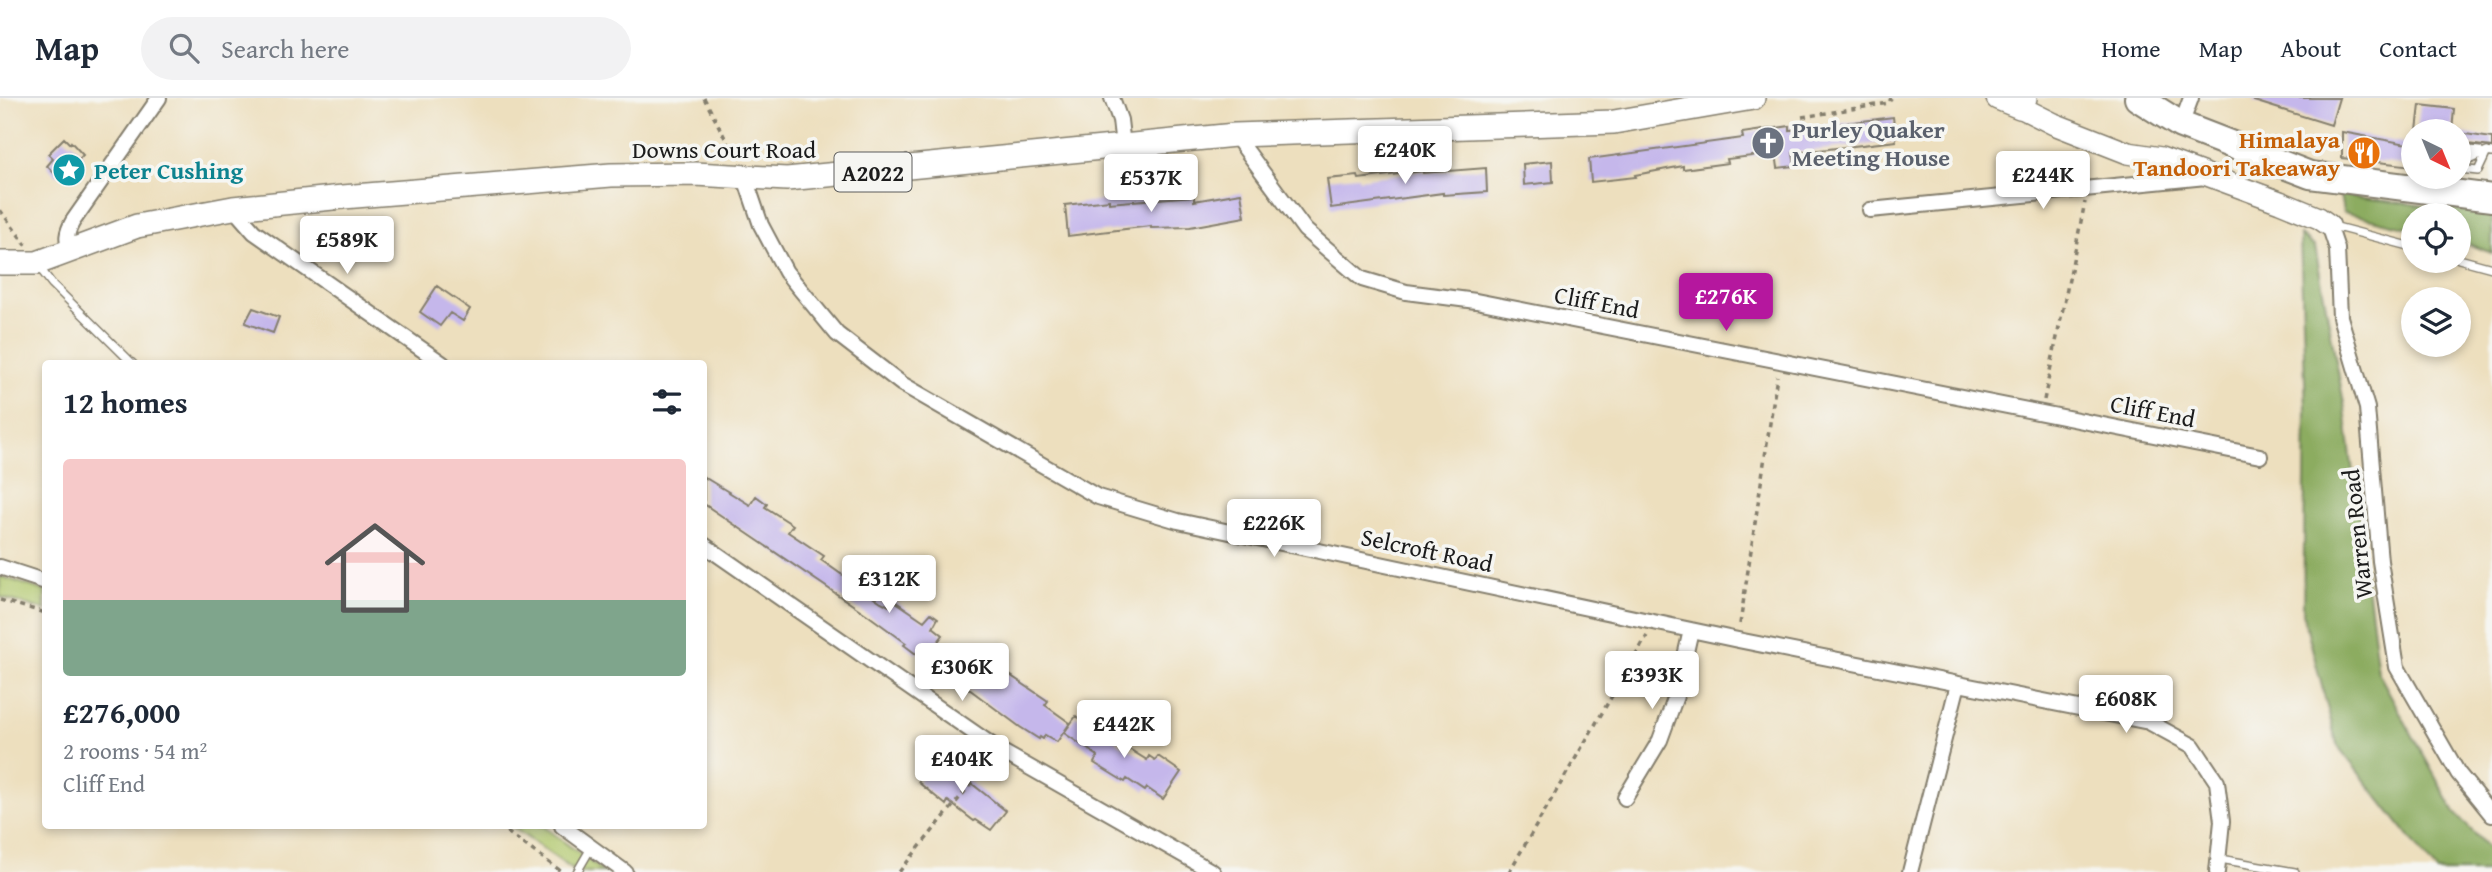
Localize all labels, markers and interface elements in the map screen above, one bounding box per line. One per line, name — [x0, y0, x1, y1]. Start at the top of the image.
search box — [141, 17, 631, 80]
text: Map — [35, 24, 99, 72]
icon: search — [165, 29, 203, 67]
text: Search here — [221, 29, 349, 68]
text: Home — [2102, 31, 2161, 66]
text: Map — [2199, 31, 2243, 66]
text: About — [2281, 31, 2341, 66]
text: Contact — [2379, 31, 2457, 66]
place label: Purley Quaker Meeting House — [1792, 112, 1950, 175]
north arrow — [2401, 119, 2471, 189]
map controls — [2401, 119, 2471, 357]
place label: Himalaya Tandoori Takeaway — [2133, 122, 2341, 185]
church icon: Purley Quaker Meeting House — [1749, 124, 1787, 162]
pin: £240K — [1356, 126, 1454, 186]
street label: Downs Court Road — [632, 132, 816, 167]
text: £240K — [1374, 132, 1436, 165]
restaurant icon: Himalaya Tandoori Takeaway — [2345, 134, 2383, 172]
place icon: Peter Cushing — [50, 151, 88, 189]
road number: A2022 — [834, 152, 912, 192]
pin: £244K — [1994, 152, 2092, 211]
place label: Peter Cushing — [94, 153, 243, 188]
pin: £537K — [1102, 155, 1200, 214]
text: £244K — [2012, 157, 2074, 190]
text: £537K — [1120, 160, 1182, 193]
button: locate — [2401, 203, 2471, 273]
pin: £589K — [298, 216, 396, 276]
text: £589K — [316, 222, 378, 255]
pin: £276K — [1677, 274, 1775, 333]
street label: Cliff End — [1552, 277, 1643, 327]
text: £276K — [1695, 279, 1757, 312]
button: layers — [2401, 287, 2471, 357]
text: 12 homes — [63, 380, 188, 424]
icon: filters — [648, 383, 686, 421]
street label: Cliff End — [2108, 386, 2199, 436]
street label: Warren Road — [2333, 467, 2381, 601]
pin: £226K — [1225, 500, 1323, 559]
icon: home — [312, 505, 438, 631]
text: £226K — [1243, 505, 1305, 538]
street label: Selcroft Road — [1358, 519, 1496, 581]
pin: £312K — [840, 556, 938, 615]
text: £312K — [858, 561, 920, 594]
pin: £306K — [913, 644, 1011, 703]
text: £306K — [931, 649, 993, 682]
pin: £393K — [1603, 652, 1701, 711]
text: £393K — [1621, 657, 1683, 690]
pin: £608K — [2077, 676, 2175, 735]
text: £608K — [2095, 681, 2157, 714]
text: £276,000 — [63, 690, 180, 734]
pin: £442K — [1075, 700, 1173, 760]
text: £442K — [1093, 706, 1155, 739]
text: 2 rooms · 54 m² — [63, 734, 207, 767]
pin: £404K — [913, 736, 1011, 795]
text: £404K — [931, 741, 993, 774]
text: Cliff End — [63, 767, 145, 800]

